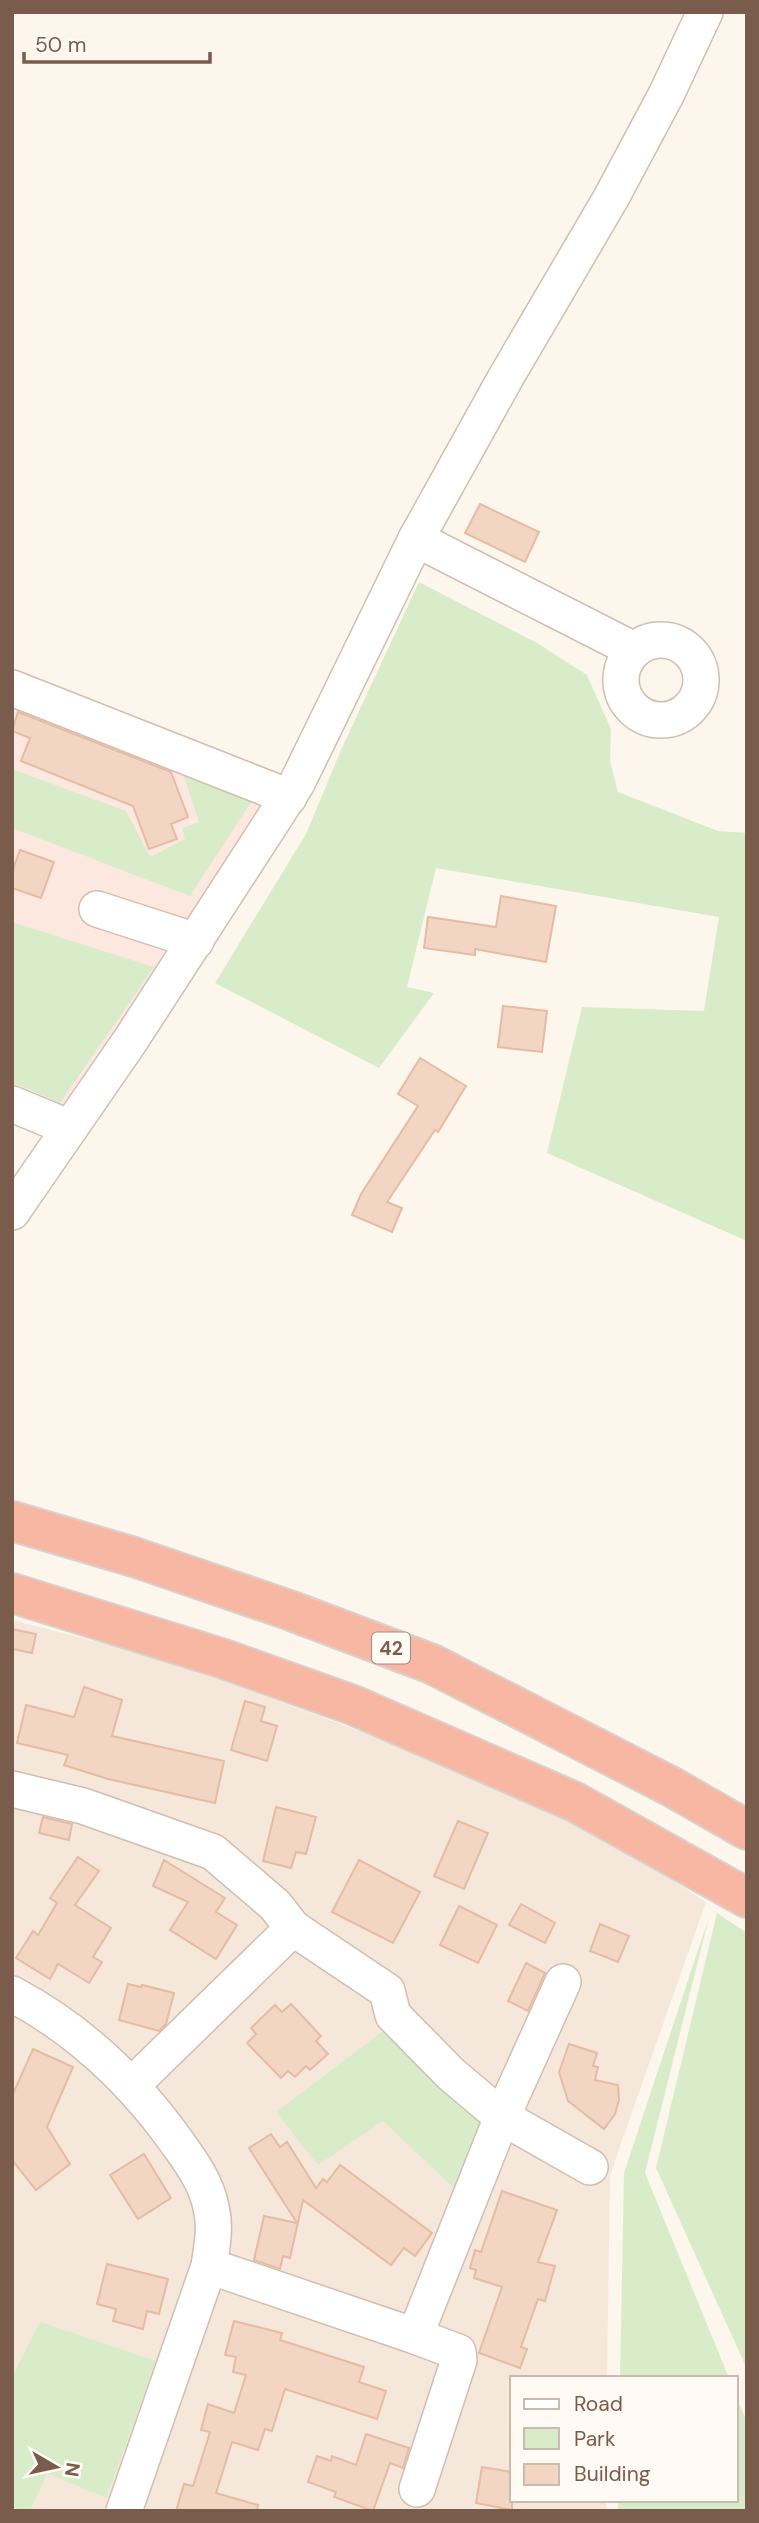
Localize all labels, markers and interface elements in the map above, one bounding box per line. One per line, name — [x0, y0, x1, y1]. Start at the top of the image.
scale bar — [24, 21, 210, 65]
text: 50 m — [35, 31, 86, 59]
road number: 42 — [372, 1632, 410, 1664]
legend — [510, 2376, 738, 2502]
text: Road — [574, 2390, 623, 2418]
text: Park — [574, 2425, 616, 2453]
north arrow — [21, 2432, 91, 2502]
text: Building — [574, 2460, 651, 2488]
text: N — [59, 2461, 86, 2478]

